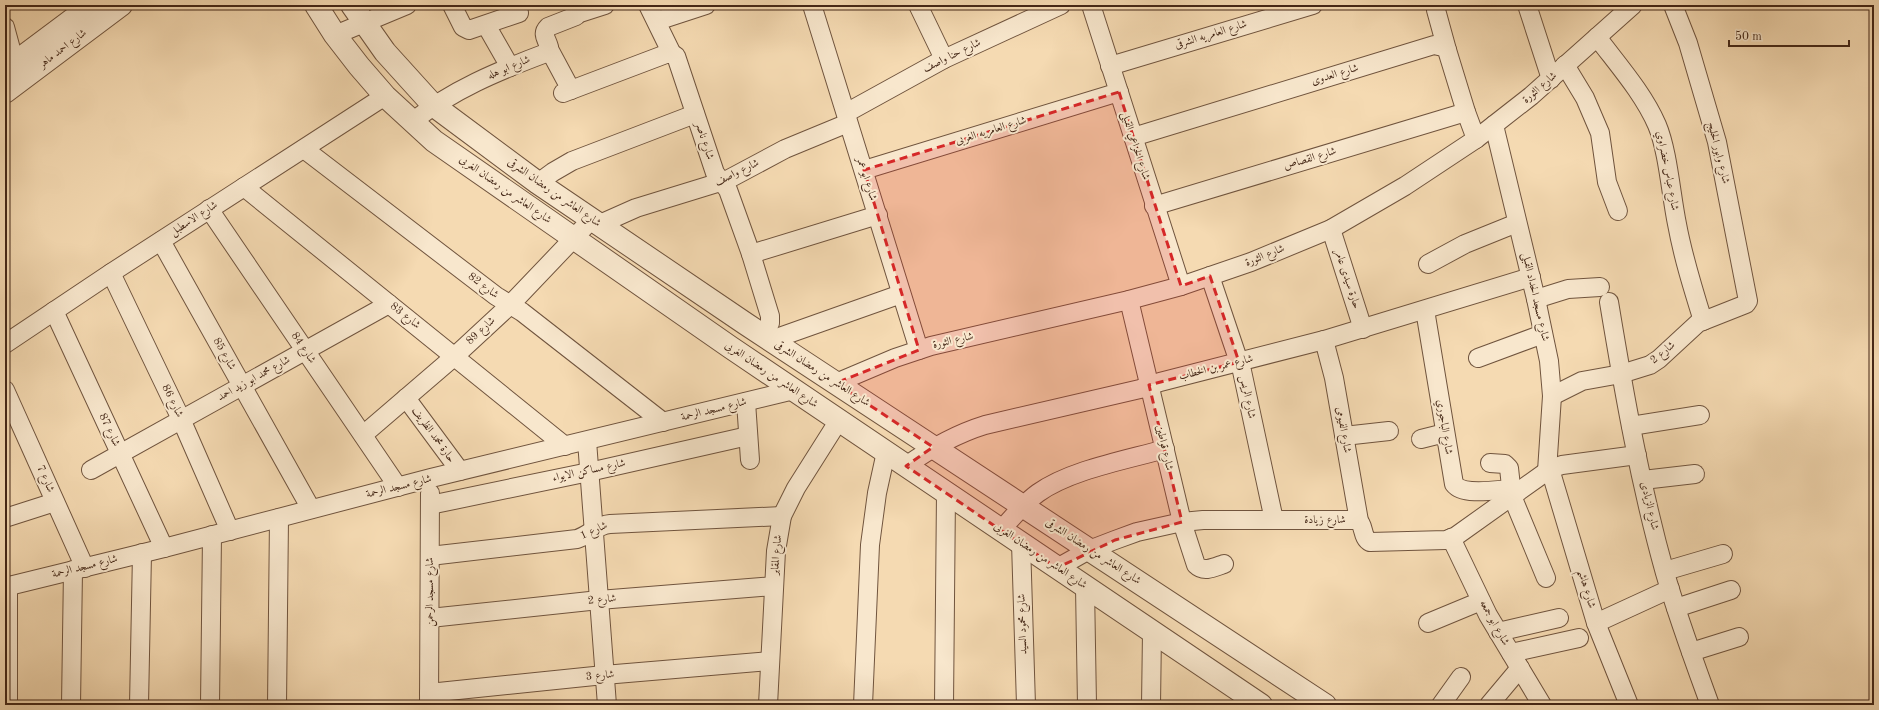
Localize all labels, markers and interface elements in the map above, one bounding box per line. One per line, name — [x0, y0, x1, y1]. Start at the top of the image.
street label: شارع العامريه الشرقى — [1173, 18, 1249, 54]
scale bar — [1729, 22, 1849, 48]
street label: شارع احمد ماهر — [36, 28, 91, 73]
text: 50 m — [1735, 30, 1762, 43]
street label: شارع حنا واصف — [921, 37, 984, 77]
street label: شارع ابو هله — [486, 54, 533, 85]
street label: شارع العدوى — [1310, 63, 1361, 90]
street label: شارع الثورة — [1521, 70, 1561, 108]
street label: شارع الخزاعي القبلى — [1116, 111, 1151, 182]
street label: شارع العامريه الغربى — [954, 115, 1029, 150]
street label: شارع ناصر — [690, 120, 715, 162]
street label: شارع وابور الحليج — [1701, 121, 1731, 186]
street label: شارع عباس خضراوي — [1651, 130, 1680, 212]
street label: شارع القصاص — [1282, 146, 1339, 175]
street label: شارع العاشر من رمضان الغربى — [455, 154, 553, 228]
street label: شارع ابو عمر — [851, 155, 878, 203]
street label: شارع العاشر من رمضان الشرقى — [504, 156, 603, 232]
street label: شارع واصف — [713, 158, 762, 191]
street label: شارع الاسطبل — [168, 200, 221, 241]
street label: شارع الثورة — [1244, 243, 1287, 272]
street label: حارة سيدى عامر — [1331, 248, 1362, 311]
street label: شارع مسجد الحداد القبلى — [1517, 252, 1551, 343]
street label: شارع 82 — [464, 271, 500, 303]
street label: شارع 83 — [386, 301, 422, 334]
street label: شارع 89 — [464, 315, 500, 349]
street label: شارع 84 — [286, 330, 317, 367]
street label: شارع الثورة — [932, 331, 975, 354]
street label: شارع 85 — [208, 336, 237, 373]
street label: شارع العاشر من رمضان الشرقى — [771, 338, 872, 411]
street label: شارع العاشر من رمضان الغربى — [721, 340, 820, 413]
street label: شارع 2 — [1648, 340, 1679, 369]
street label: شارع عمر بن الخطاب — [1178, 353, 1255, 385]
street label: شارع محمد ابو زيد احمد — [216, 355, 294, 406]
street label: شارع الريس — [1234, 374, 1258, 420]
street label: شارع 86 — [157, 383, 185, 420]
street label: شارع مسجد الرحمة — [680, 396, 749, 426]
street label: شارع الباجوري — [1431, 399, 1454, 456]
street label: حارة محمد الظريف — [408, 405, 457, 466]
street label: شارع الفيومى — [1331, 406, 1352, 454]
street label: شارع 87 — [94, 412, 121, 449]
street label: شارع قواطين — [1151, 424, 1175, 472]
street label: شارع مساكن الايواء — [551, 457, 627, 487]
street label: شارع 7 — [31, 464, 56, 496]
street label: شارع مسجد الرحمة — [365, 473, 434, 503]
street label: شارع الزيادى — [1635, 480, 1661, 532]
street label: شارع زيادة — [1304, 515, 1346, 529]
street label: شارع العاشر من رمضان الشرقى — [1042, 516, 1143, 589]
street label: شارع 1 — [579, 520, 611, 545]
street label: شارع العاشر من رمضان الغربى — [990, 521, 1089, 594]
street label: شارع المقابر — [770, 534, 787, 577]
street label: شارع مسجد الرحمة — [51, 553, 120, 583]
street label: شارع مسجد الرحمن — [424, 557, 439, 627]
street label: شارع هاشم — [1571, 568, 1597, 611]
street label: شارع 2 — [587, 593, 617, 610]
street label: شارع محمود السيد — [1016, 593, 1033, 654]
street label: شارع ابو جمعه — [1475, 599, 1511, 649]
street label: شارع 3 — [585, 669, 615, 686]

